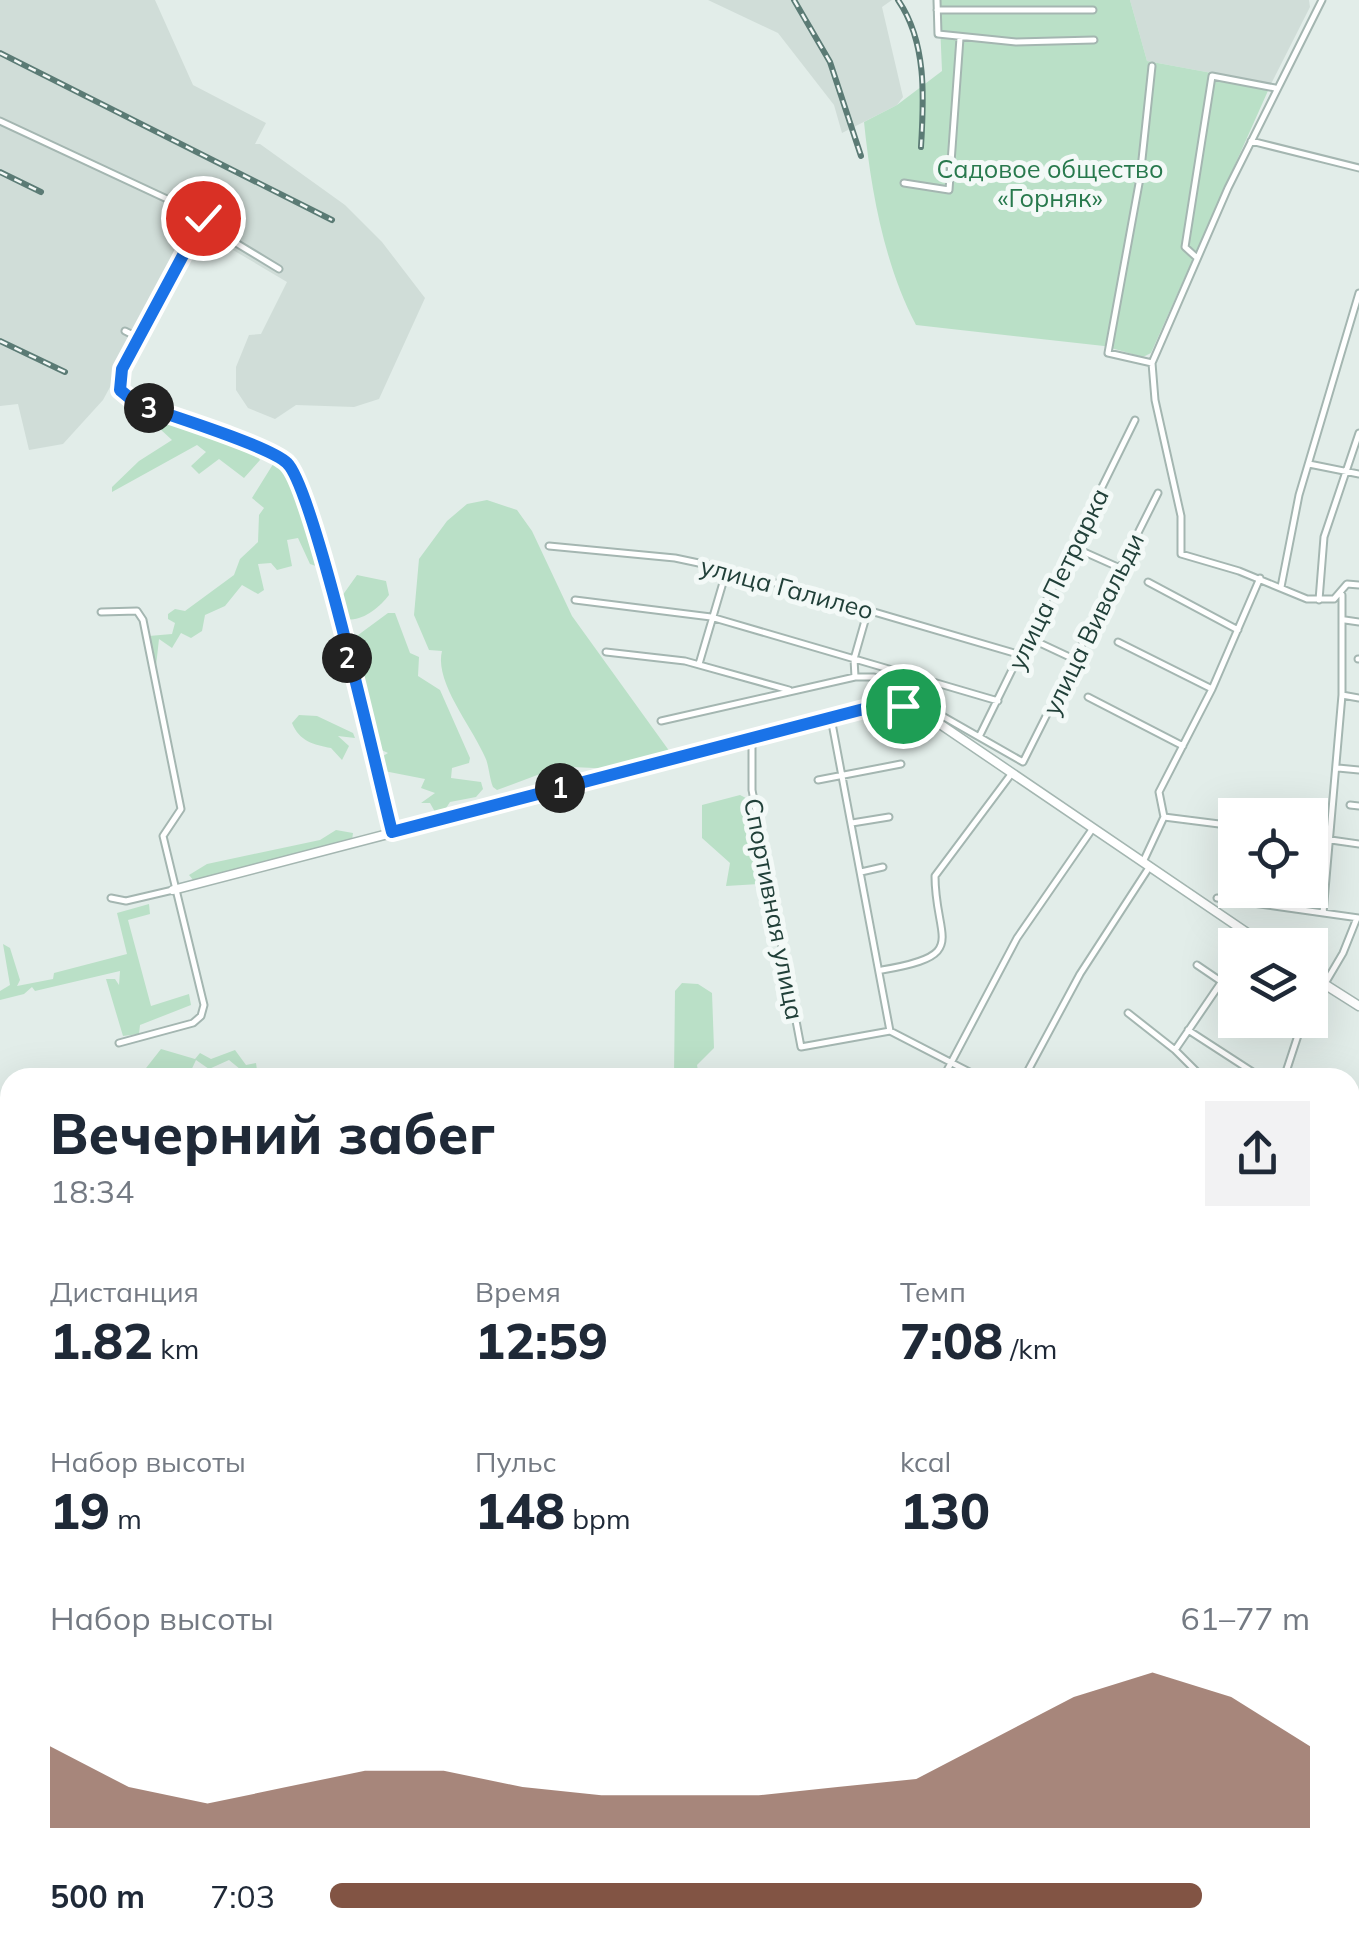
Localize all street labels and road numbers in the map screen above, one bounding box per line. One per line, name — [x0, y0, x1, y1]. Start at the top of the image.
street label: улица Петрарка — [1000, 483, 1115, 675]
street label: улица Вивальди — [1035, 528, 1150, 720]
street label: улица Галилео — [697, 550, 877, 625]
street label: Спортивная улица — [738, 795, 811, 1022]

